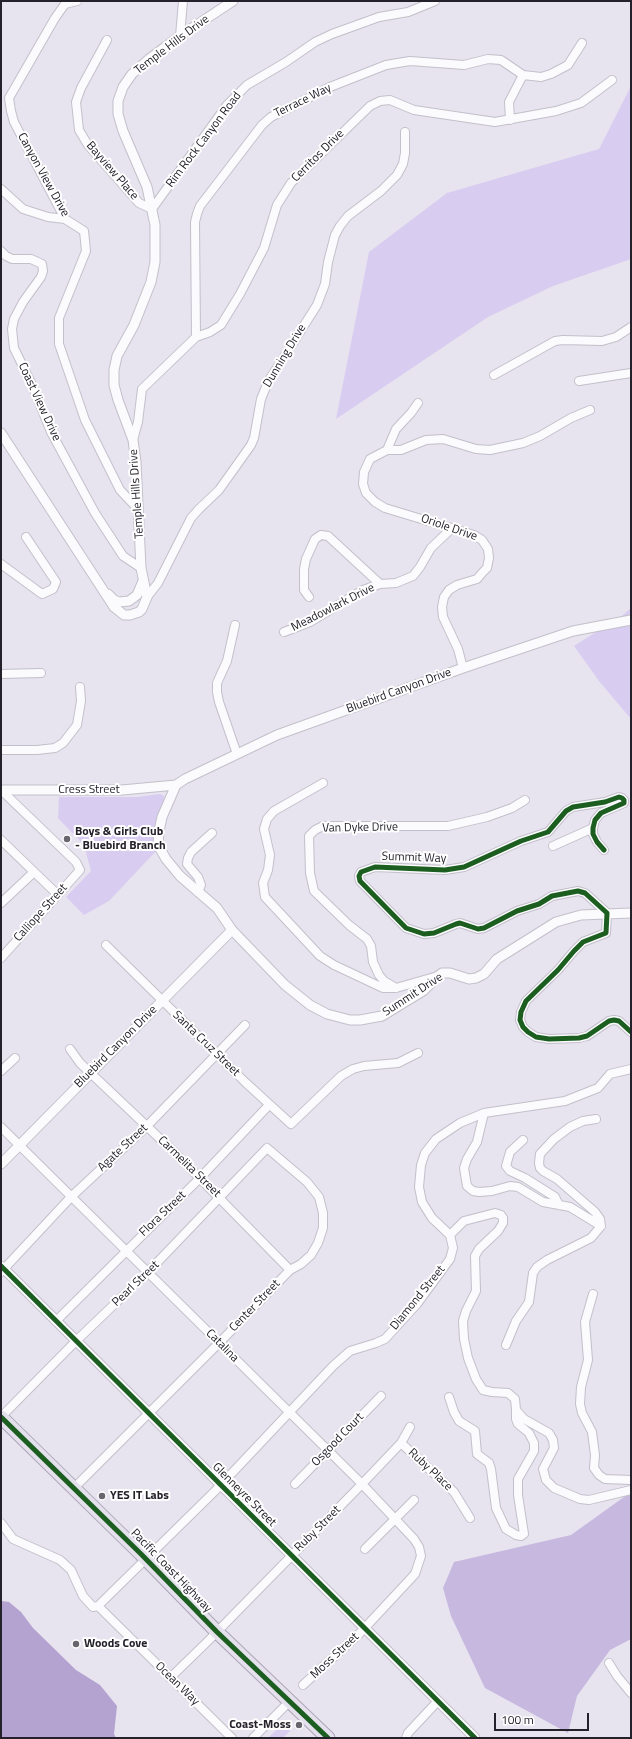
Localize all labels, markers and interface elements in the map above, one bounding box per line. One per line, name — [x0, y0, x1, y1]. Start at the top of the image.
street label: Temple Hills Drive — [132, 12, 212, 78]
street label: Terrace Way — [272, 81, 334, 121]
street label: Rim Rock Canyon Road — [163, 89, 245, 191]
street label: Cerritos Drive — [289, 127, 347, 185]
street label: Canyon View Drive — [14, 131, 72, 219]
street label: Bayview Place — [83, 139, 141, 203]
street label: Dunning Drive — [261, 322, 309, 390]
street label: Coast View Drive — [15, 361, 63, 443]
street label: Temple Hills Drive — [127, 449, 147, 539]
street label: Oriole Drive — [419, 512, 479, 544]
street label: Meadowlark Drive — [289, 581, 377, 635]
street label: Bluebird Canyon Drive — [344, 665, 454, 717]
street label: Cress Street — [58, 783, 120, 797]
street label: Van Dyke Drive — [322, 820, 398, 836]
place label: Boys & Girls Club - Bluebird Branch — [75, 825, 166, 853]
marker: Boys & Girls Club - Bluebird Branch — [62, 834, 72, 844]
street label: Summit Way — [381, 850, 447, 866]
street label: Calliope Street — [11, 881, 71, 945]
street label: Summit Drive — [380, 970, 446, 1020]
street label: Bluebird Canyon Drive — [72, 1003, 160, 1091]
street label: Santa Cruz Street — [169, 1008, 243, 1080]
street label: Agate Street — [95, 1121, 151, 1175]
street label: Carmelita Street — [155, 1133, 223, 1201]
street label: Flora Street — [137, 1188, 189, 1240]
street label: Pearl Street — [110, 1258, 162, 1310]
street label: Diamond Street — [388, 1263, 448, 1333]
street label: Center Street — [227, 1277, 283, 1335]
street label: Catalina — [203, 1327, 241, 1365]
street label: Osgood Court — [309, 1410, 367, 1470]
street label: Ruby Place — [405, 1446, 455, 1494]
street label: Glenneyre Street — [209, 1460, 279, 1530]
place label: YES IT Labs — [110, 1489, 169, 1503]
marker: YES IT Labs — [97, 1491, 107, 1501]
street label: Ruby Street — [292, 1503, 344, 1555]
street label: Pacific Coast Highway — [127, 1526, 215, 1616]
street label: Moss Street — [308, 1630, 362, 1682]
place label: Woods Cove — [84, 1637, 147, 1651]
marker: Woods Cove — [71, 1639, 81, 1649]
street label: Ocean Way — [152, 1659, 202, 1709]
scale bar — [496, 1705, 591, 1731]
text: 100 m — [501, 1710, 534, 1729]
place label: Coast-Moss — [229, 1718, 291, 1732]
marker: Coast-Moss — [294, 1720, 304, 1730]

